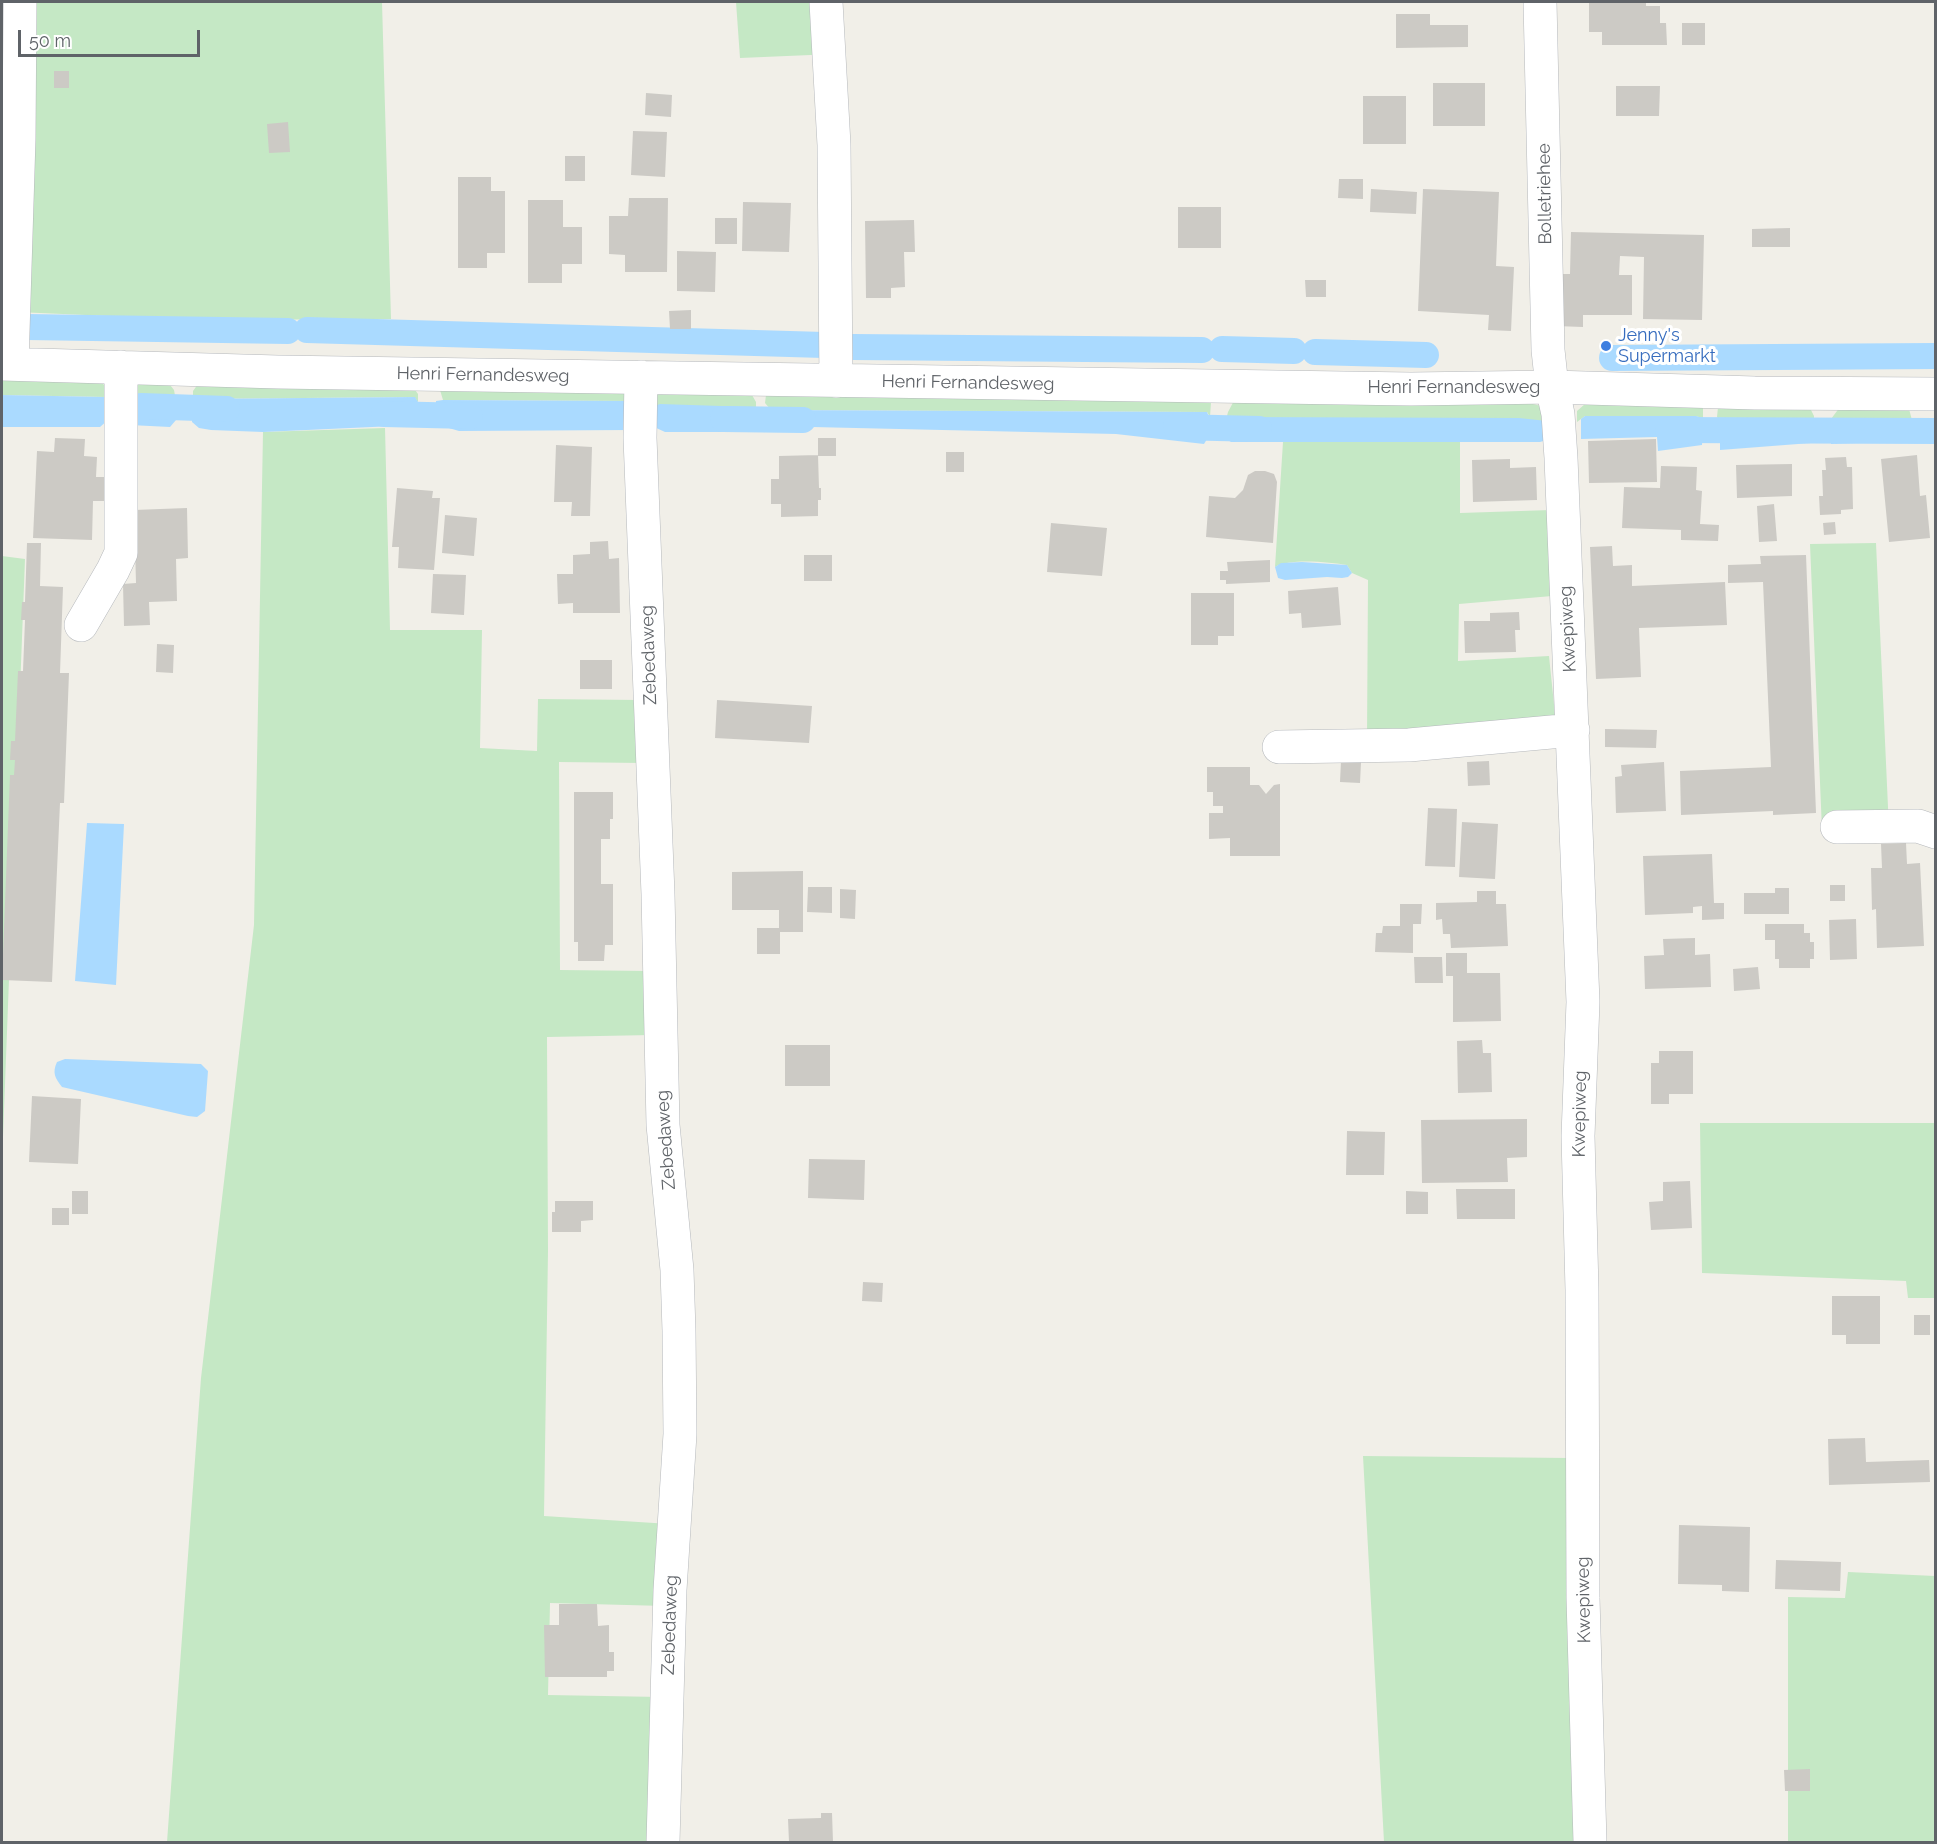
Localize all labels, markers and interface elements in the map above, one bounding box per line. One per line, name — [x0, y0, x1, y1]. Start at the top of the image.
scale bar — [21, 18, 202, 56]
text: 50 m — [29, 30, 71, 51]
street label: Bolletriehee — [1533, 143, 1557, 245]
place label: Jenny's Supermarkt — [1618, 325, 1716, 368]
marker: Jenny's Supermarkt — [1599, 339, 1613, 353]
street label: Henri Fernandesweg — [396, 363, 570, 387]
street label: Henri Fernandesweg — [881, 371, 1055, 395]
street label: Henri Fernandesweg — [1368, 377, 1540, 399]
street label: Kwepiweg — [1555, 585, 1581, 673]
street label: Zebedaweg — [636, 605, 662, 705]
street label: Kwepiweg — [1568, 1070, 1592, 1158]
street label: Zebedaweg — [652, 1089, 680, 1191]
street label: Kwepiweg — [1572, 1556, 1596, 1644]
street label: Zebedaweg — [657, 1575, 683, 1675]

